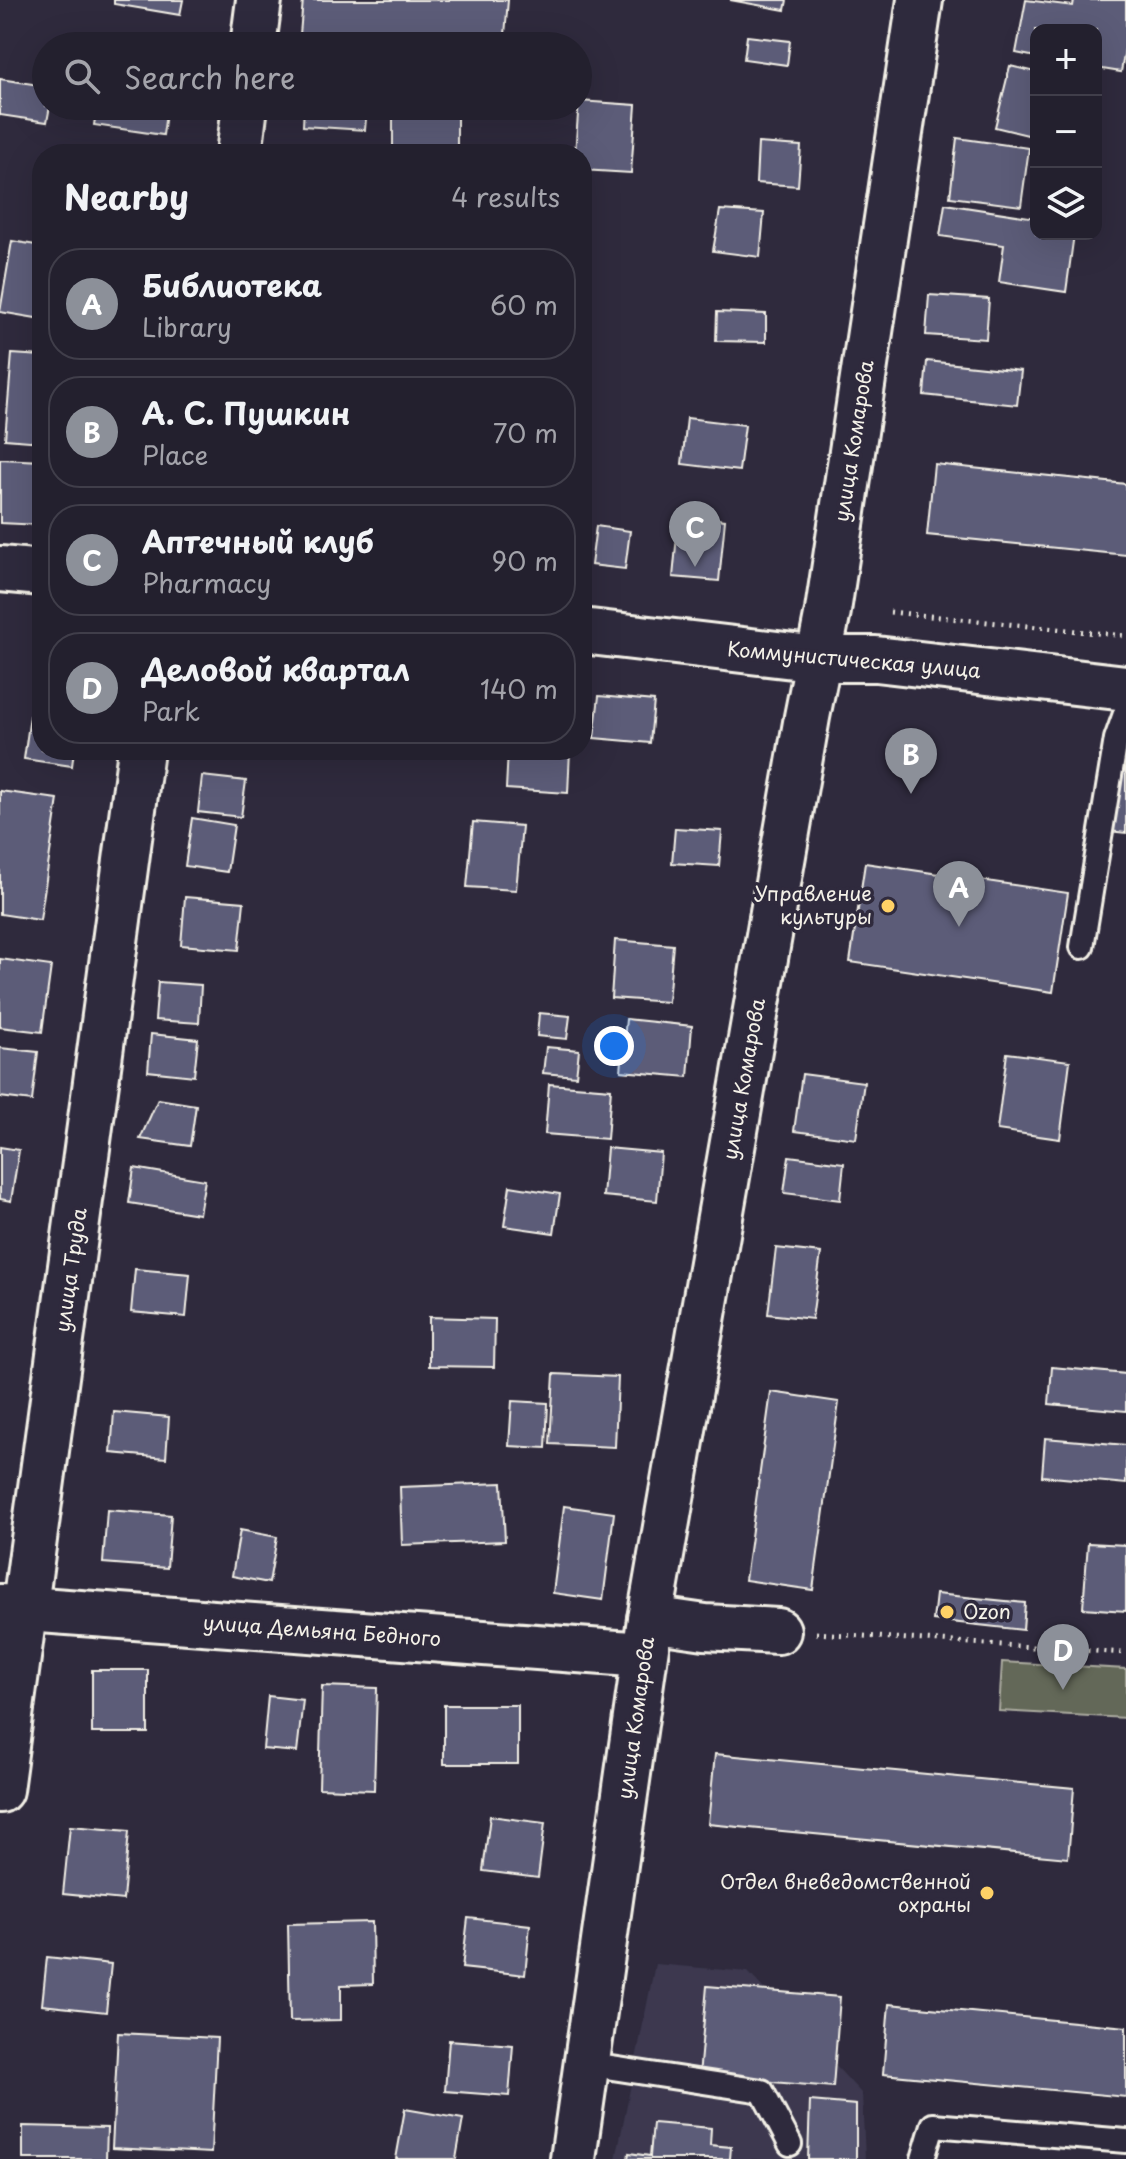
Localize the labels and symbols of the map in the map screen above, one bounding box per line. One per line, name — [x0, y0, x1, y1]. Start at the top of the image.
street label: улица Комарова — [825, 357, 881, 524]
pin: C — [669, 501, 721, 567]
street label: Коммунистическая улица — [726, 633, 983, 685]
pin: B — [885, 728, 937, 794]
pin: A — [933, 861, 985, 927]
place label: Управление культуры — [754, 878, 872, 931]
marker: Управление культуры — [879, 897, 897, 915]
street label: улица Комарова — [714, 995, 772, 1162]
your location — [594, 1026, 634, 1066]
street label: улица Труда — [46, 1205, 94, 1334]
place label: Ozon — [963, 1596, 1011, 1626]
marker: Ozon — [938, 1603, 956, 1621]
street label: улица Демьяна Бедного — [202, 1607, 442, 1653]
pin: D — [1037, 1624, 1089, 1690]
street label: улица Комарова — [609, 1634, 661, 1801]
place label: Отдел вневедомственной охраны — [720, 1866, 971, 1919]
marker: Отдел вневедомственной охраны — [978, 1884, 996, 1902]

